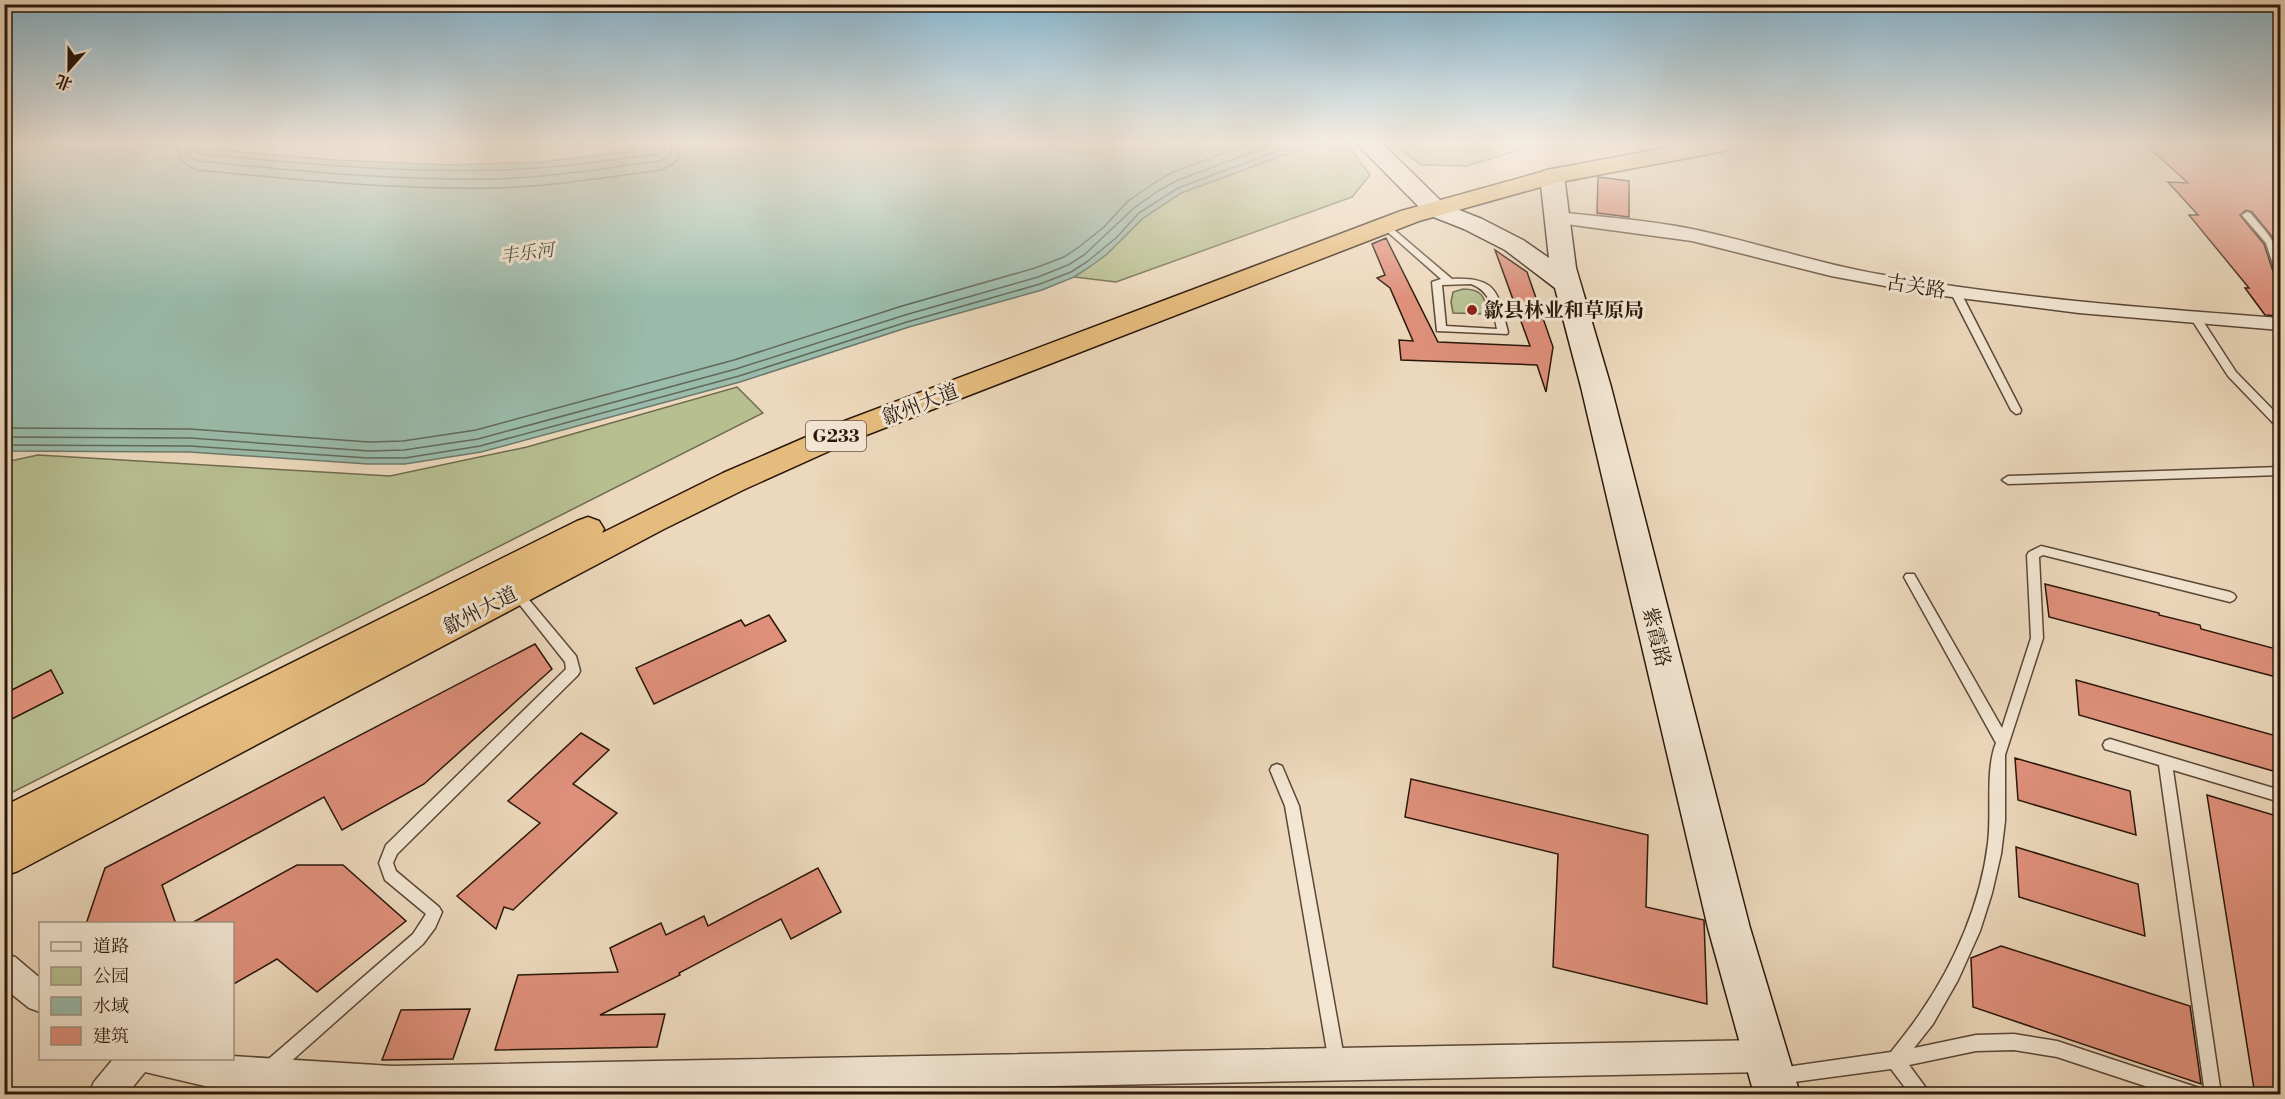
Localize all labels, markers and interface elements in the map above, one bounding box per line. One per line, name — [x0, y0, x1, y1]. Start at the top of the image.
north arrow — [39, 39, 99, 99]
text: 北 — [53, 70, 75, 94]
water label: 丰乐河 — [499, 238, 558, 268]
street label: 古关路 — [1884, 270, 1947, 305]
place label: 歙县林业和草原局 — [1484, 299, 1644, 324]
marker: 歙县林业和草原局 — [1465, 303, 1479, 317]
street label: 歙州大道 — [879, 379, 962, 431]
road number: G233 — [806, 421, 866, 451]
street label: 歙州大道 — [439, 582, 522, 641]
street label: 紫霞路 — [1636, 605, 1675, 669]
legend — [39, 922, 234, 1060]
text: 道路 — [93, 935, 129, 958]
text: 公园 — [93, 965, 129, 988]
text: 水域 — [93, 995, 129, 1018]
text: 建筑 — [93, 1025, 129, 1048]

